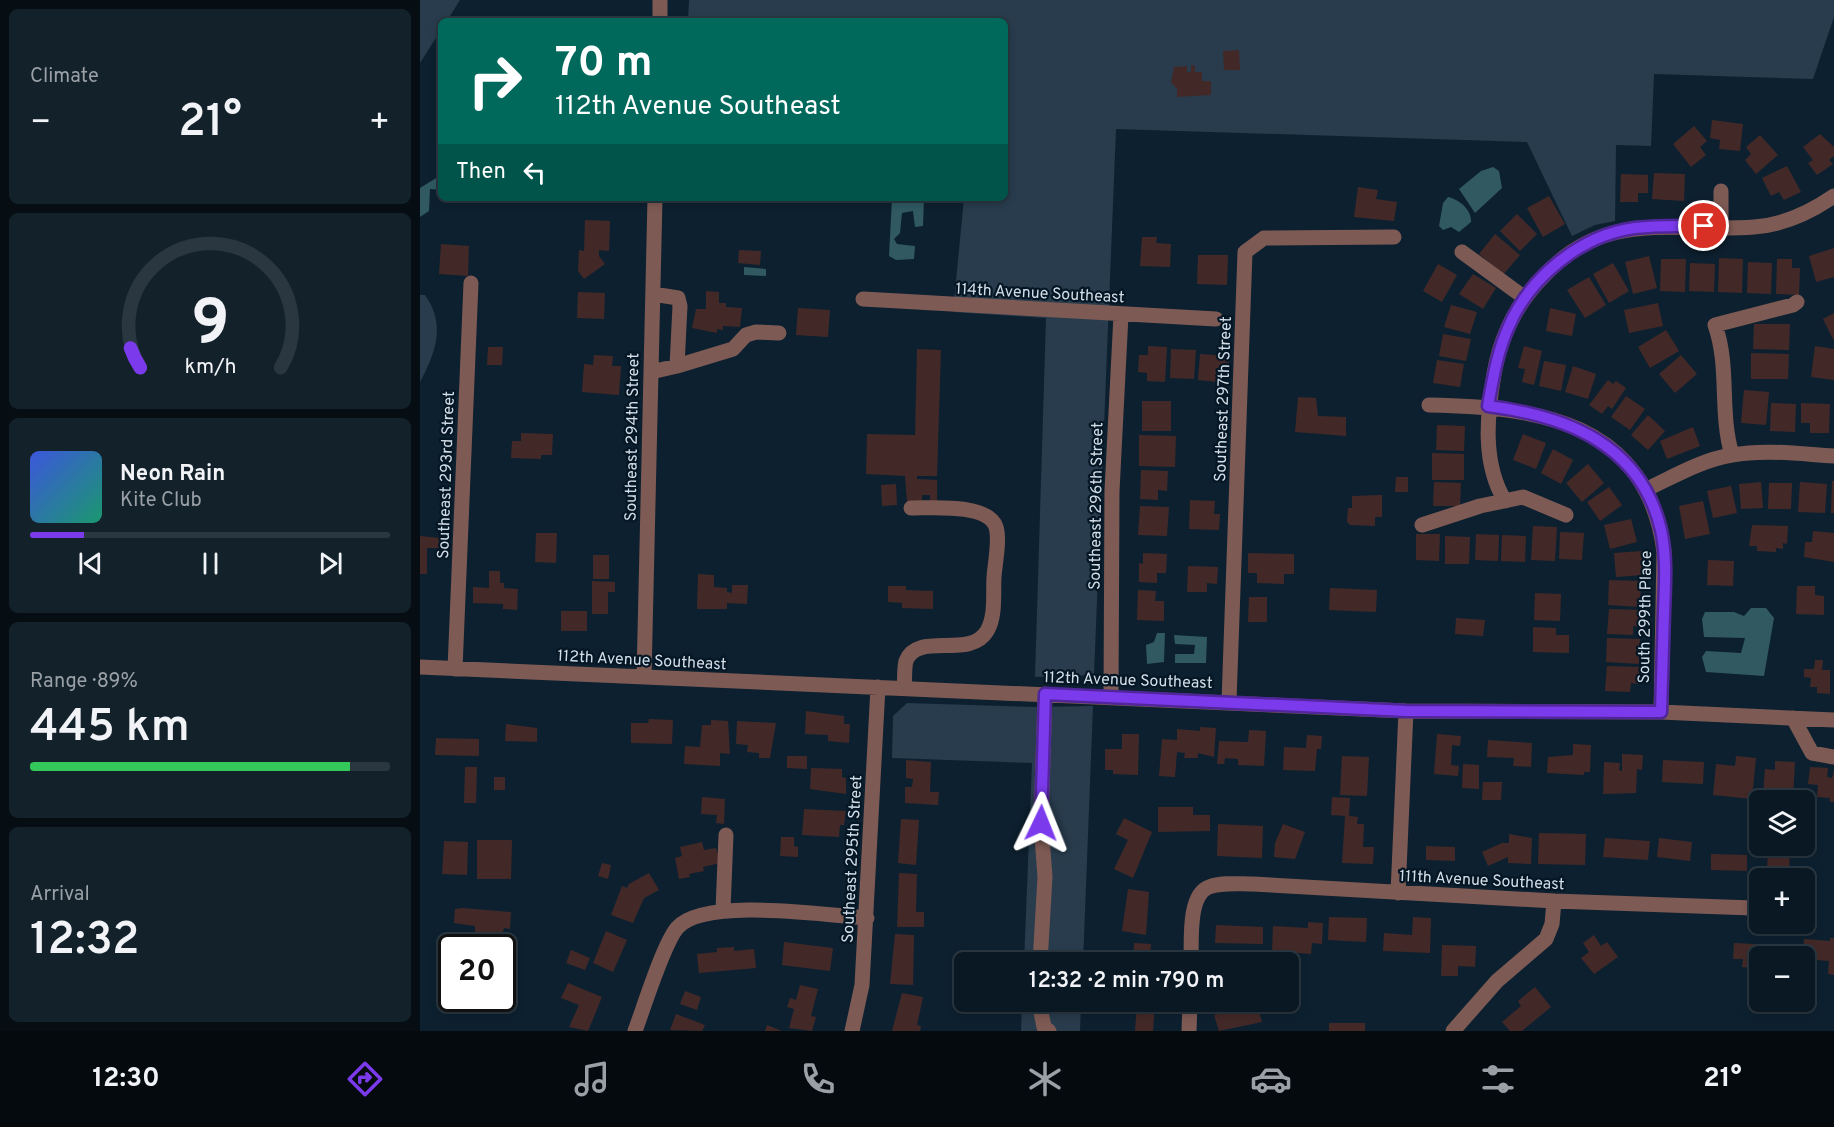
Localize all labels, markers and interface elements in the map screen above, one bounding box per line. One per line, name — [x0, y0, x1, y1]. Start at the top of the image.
text: 70 m — [555, 38, 653, 91]
icon: right — [456, 42, 534, 120]
text: Climate — [30, 64, 99, 90]
text: 112th Avenue Southeast — [555, 90, 841, 124]
text: 21° — [178, 95, 242, 152]
text: − — [30, 103, 51, 145]
text: + — [369, 103, 390, 145]
icon: left — [518, 156, 551, 189]
text: Then — [456, 159, 506, 186]
pin — [1678, 200, 1729, 251]
icon: arrive — [1687, 209, 1720, 242]
street label: 114th Avenue Southeast — [955, 280, 1125, 308]
text: 9 — [191, 287, 229, 366]
street label: Southeast 297th Street — [1211, 316, 1237, 482]
street label: Southeast 294th Street — [622, 353, 644, 521]
text: km/h — [184, 355, 236, 382]
street label: Southeast 293rd Street — [434, 391, 460, 559]
street label: Southeast 296th Street — [1086, 422, 1108, 590]
text: Neon Rain — [120, 461, 225, 488]
text: Kite Club — [120, 488, 202, 514]
icon: previous — [74, 547, 107, 580]
icon: pause — [194, 547, 227, 580]
icon: next — [314, 547, 347, 580]
street label: South 299th Place — [1635, 550, 1657, 684]
street label: 112th Avenue Southeast — [557, 647, 727, 675]
street label: 112th Avenue Southeast — [1043, 668, 1213, 694]
text: Range · 89% — [30, 669, 138, 695]
text: 445 km — [30, 700, 190, 757]
street label: Southeast 295th Street — [839, 775, 867, 944]
map controls — [1749, 790, 1815, 1012]
button: layers — [1749, 790, 1815, 856]
position arrow — [1009, 791, 1073, 855]
street label: 111th Avenue Southeast — [1399, 867, 1565, 895]
button: + — [1749, 868, 1815, 934]
text: Arrival — [30, 882, 90, 908]
text: 12:32 — [30, 913, 139, 970]
speed limit sign: 20 — [438, 934, 516, 1012]
button: − — [1749, 946, 1815, 1012]
text: 12:32 · 2 min · 790 m — [1029, 968, 1224, 995]
icon: directions — [344, 1058, 386, 1100]
icon: music — [571, 1058, 613, 1100]
icon: phone — [797, 1058, 839, 1100]
icon: climate — [1024, 1058, 1066, 1100]
icon: car — [1250, 1058, 1292, 1100]
icon: filters — [1477, 1058, 1519, 1100]
text: 12:30 — [92, 1062, 160, 1096]
text: 21° — [1703, 1062, 1742, 1096]

